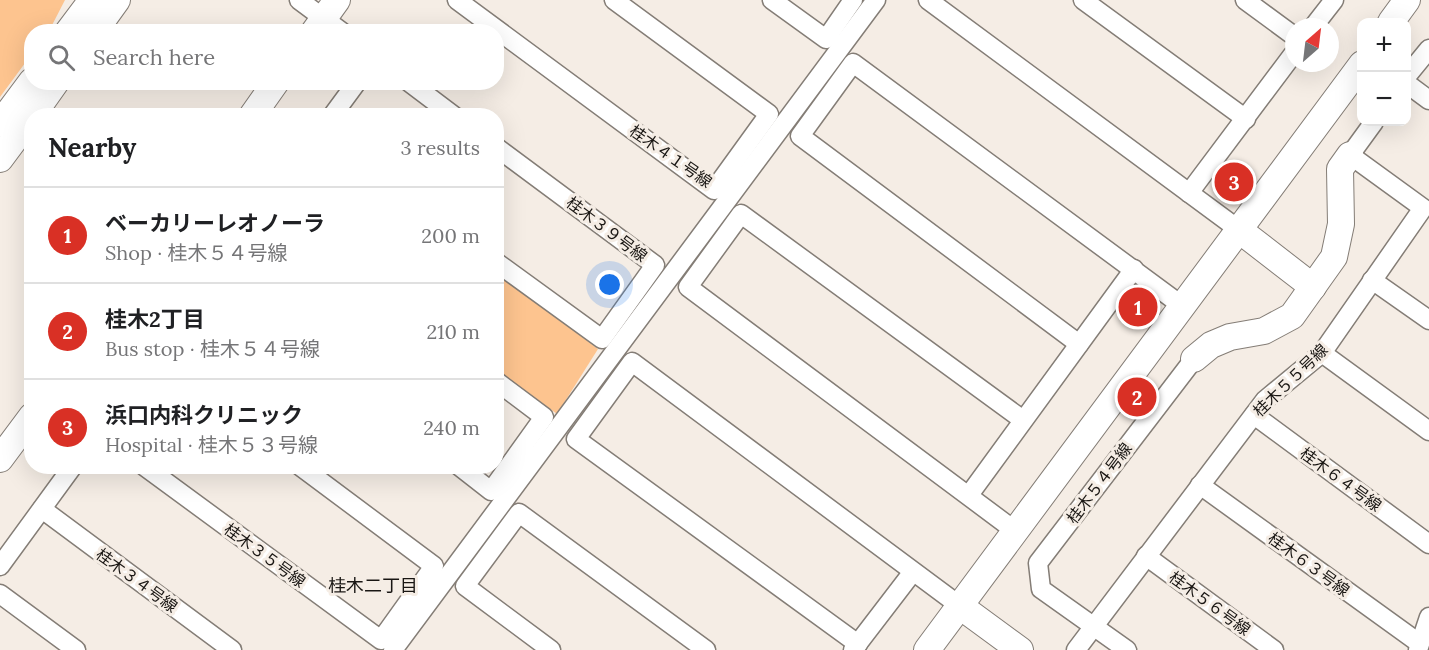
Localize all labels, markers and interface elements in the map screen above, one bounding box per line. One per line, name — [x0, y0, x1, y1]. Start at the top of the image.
north arrow — [1285, 18, 1339, 72]
map controls — [1357, 18, 1411, 126]
button: + — [1357, 18, 1411, 72]
search box — [24, 24, 504, 90]
icon: search — [45, 41, 78, 74]
text: Search here — [93, 43, 215, 71]
button: − — [1357, 72, 1411, 126]
street label: 桂木４１号線 — [626, 120, 716, 192]
text: Nearby — [48, 131, 136, 164]
text: 3 results — [401, 135, 480, 160]
pin: 3 — [1214, 160, 1254, 204]
street label: 桂木３９号線 — [563, 192, 651, 266]
text: ベーカリーレオノーラ — [105, 209, 325, 237]
text: 1 — [63, 223, 72, 248]
text: 200 m — [421, 223, 480, 248]
text: Shop · 桂木５４号線 — [105, 240, 287, 265]
your location — [595, 270, 624, 299]
pin: 1 — [1118, 284, 1158, 330]
text: 桂木2丁目 — [105, 305, 205, 333]
text: 2 — [62, 319, 73, 344]
text: 210 m — [426, 319, 480, 344]
text: Bus stop · 桂木５４号線 — [105, 336, 320, 361]
street label: 桂木５５号線 — [1249, 339, 1331, 421]
pin: 2 — [1118, 374, 1156, 420]
text: 浜口内科クリニック — [105, 401, 303, 429]
text: 3 — [62, 415, 73, 440]
text: 240 m — [423, 415, 480, 440]
text: Hospital · 桂木５３号線 — [105, 432, 318, 457]
street label: 桂木５４号線 — [1062, 439, 1136, 527]
street label: 桂木６４号線 — [1296, 443, 1386, 515]
street label: 桂木３５号線 — [220, 519, 310, 591]
street label: 桂木６３号線 — [1264, 528, 1354, 600]
street label: 桂木３４号線 — [92, 544, 182, 616]
street label: 桂木５６号線 — [1165, 567, 1255, 639]
district label: 桂木二丁目 — [328, 574, 418, 597]

